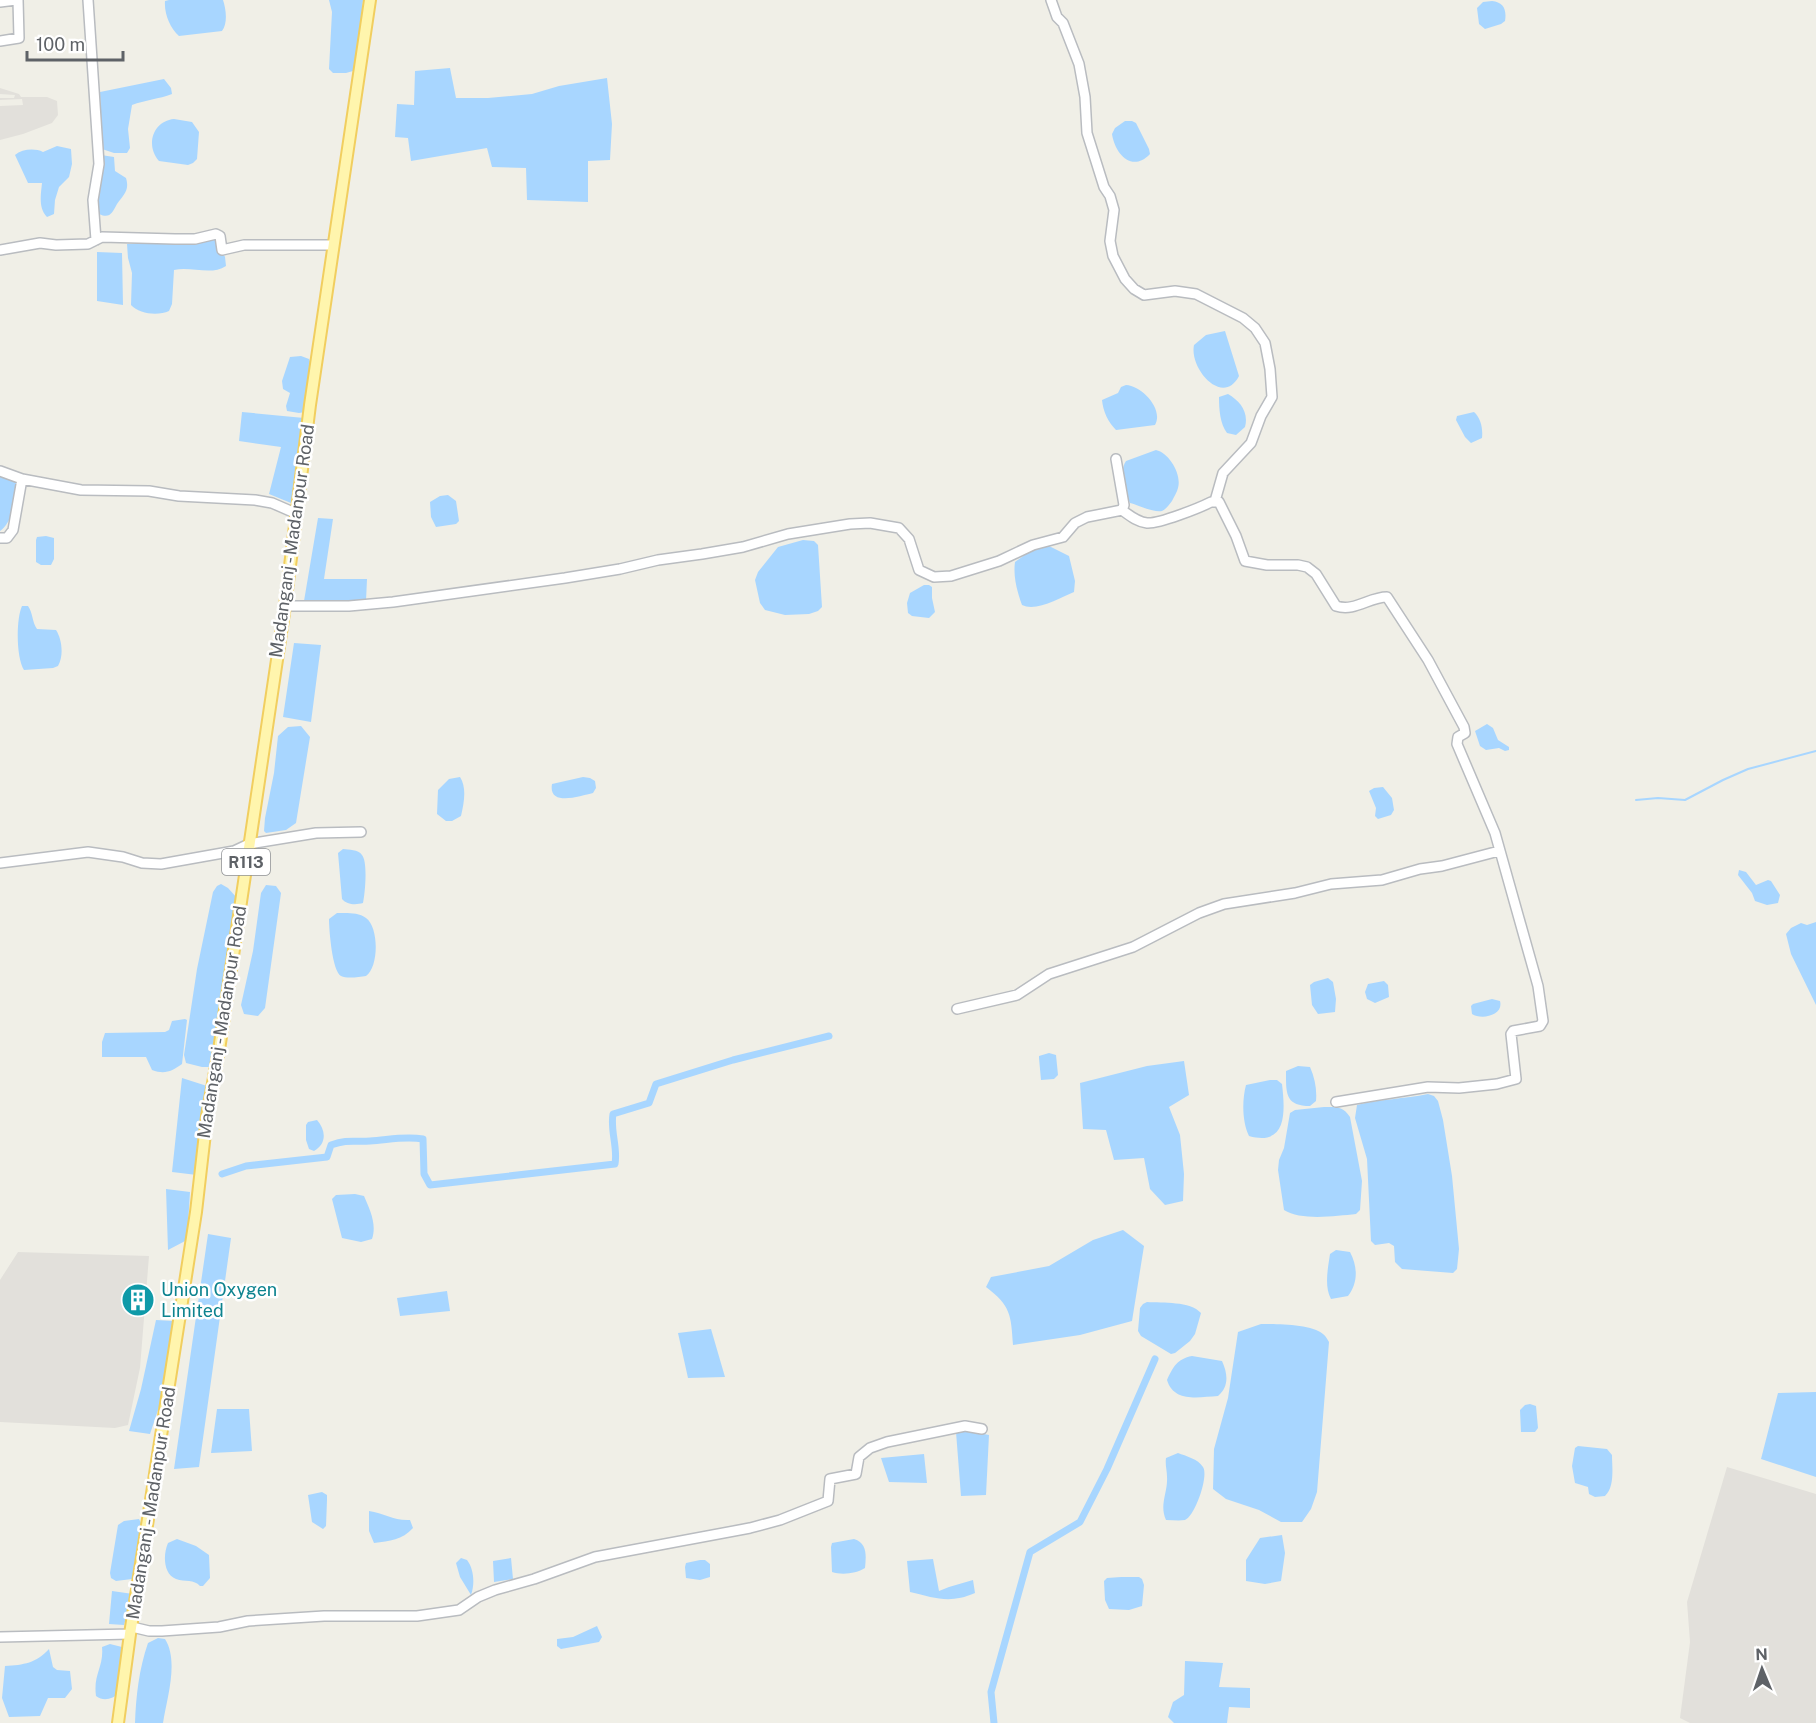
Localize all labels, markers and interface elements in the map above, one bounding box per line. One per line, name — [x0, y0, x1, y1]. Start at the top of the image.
scale bar — [27, 24, 123, 62]
text: 100 m — [36, 34, 85, 55]
street label: Madanganj - Madanpur Road — [265, 423, 318, 659]
road number: R113 — [222, 849, 270, 875]
street label: Madanganj - Madanpur Road — [193, 904, 250, 1140]
place label: Union Oxygen Limited — [161, 1279, 277, 1321]
building icon: Union Oxygen Limited — [120, 1282, 156, 1318]
street label: Madanganj - Madanpur Road — [122, 1385, 179, 1621]
north arrow — [1732, 1639, 1792, 1699]
text: N — [1755, 1645, 1768, 1664]

